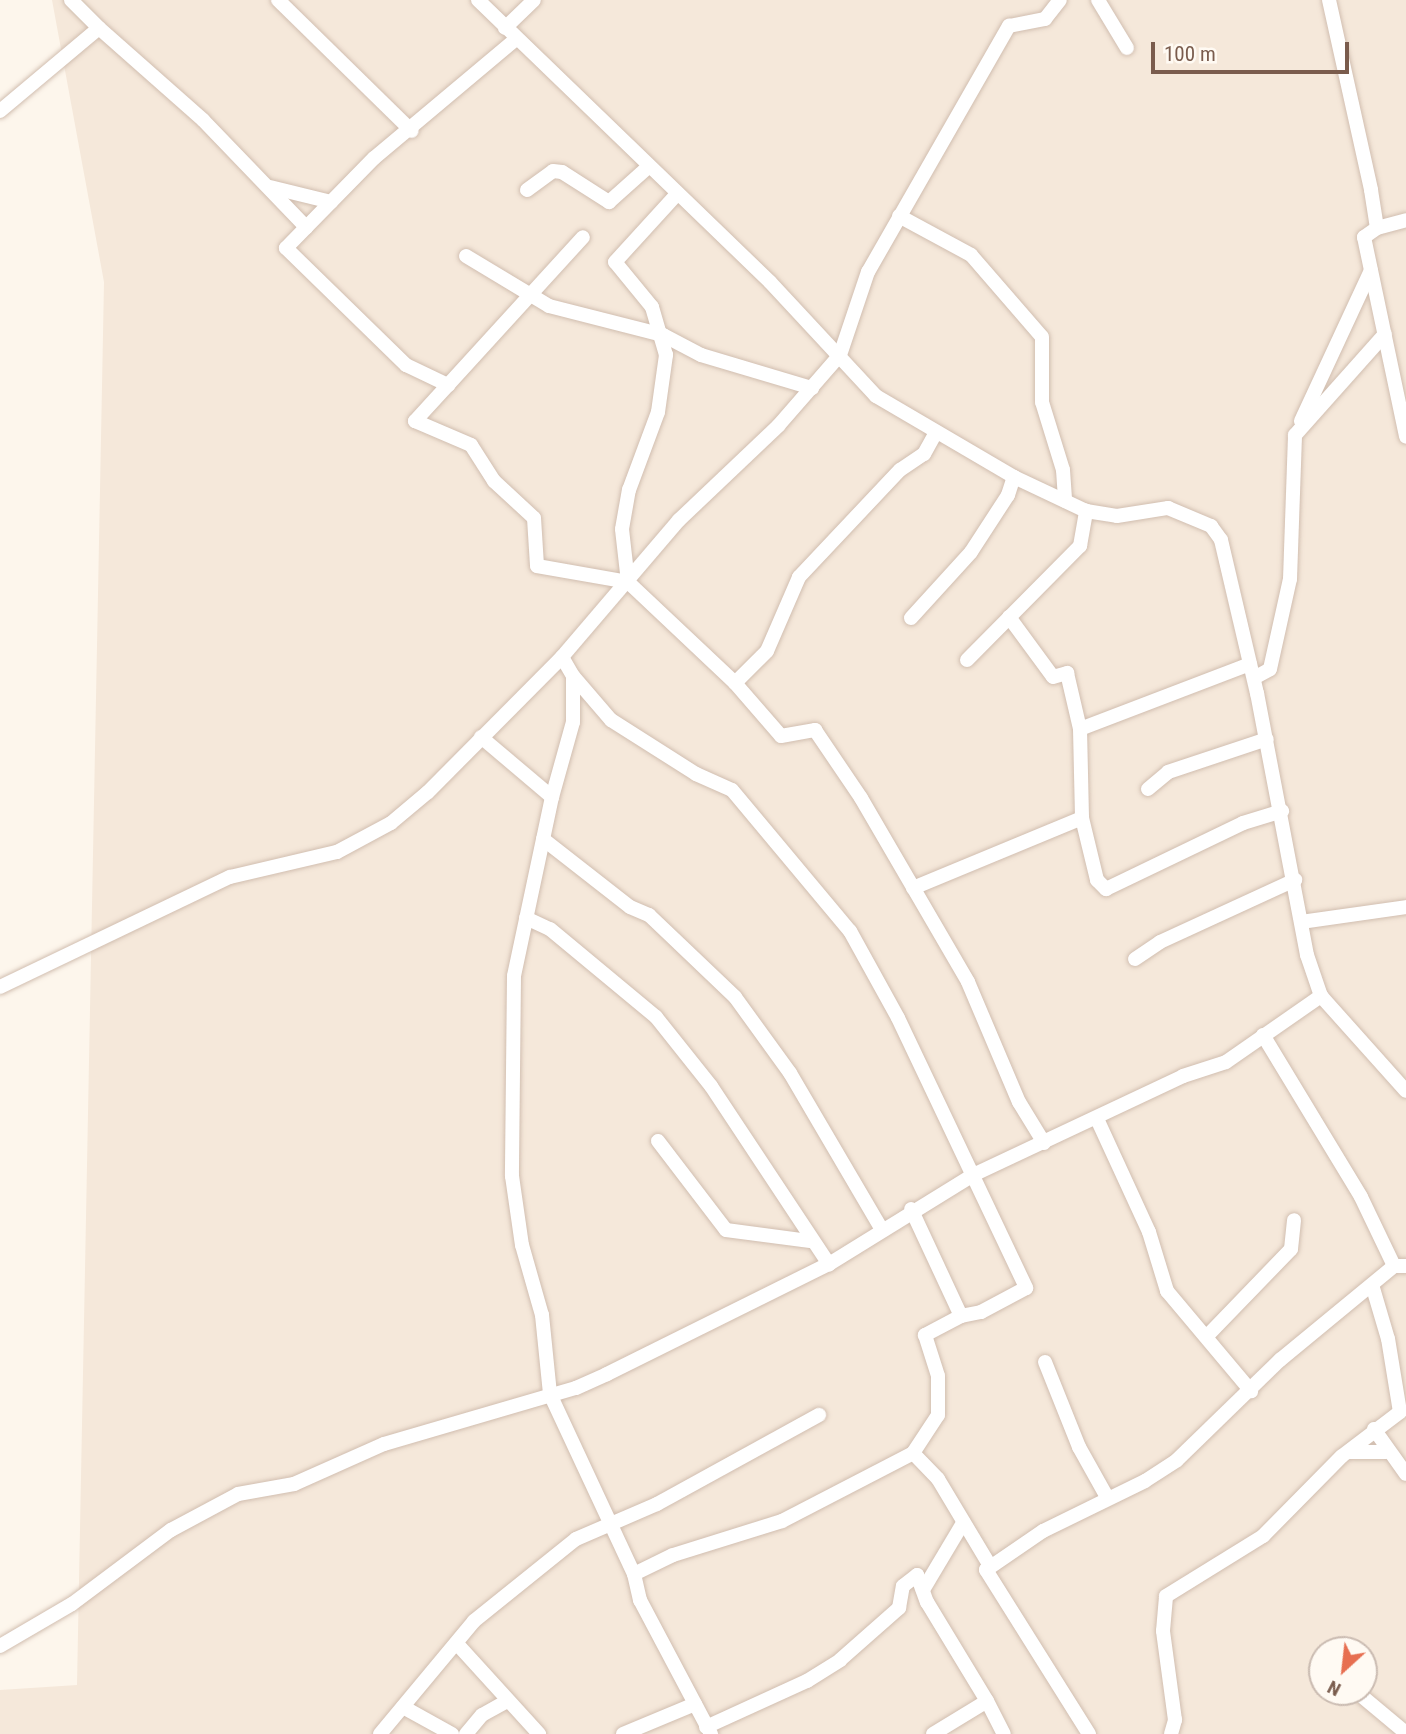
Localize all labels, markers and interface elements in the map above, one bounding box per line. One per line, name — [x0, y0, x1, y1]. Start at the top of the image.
scale bar — [1154, 28, 1352, 72]
text: 100 m — [1164, 42, 1216, 66]
north arrow — [1308, 1636, 1378, 1706]
text: N — [1324, 1675, 1345, 1701]

